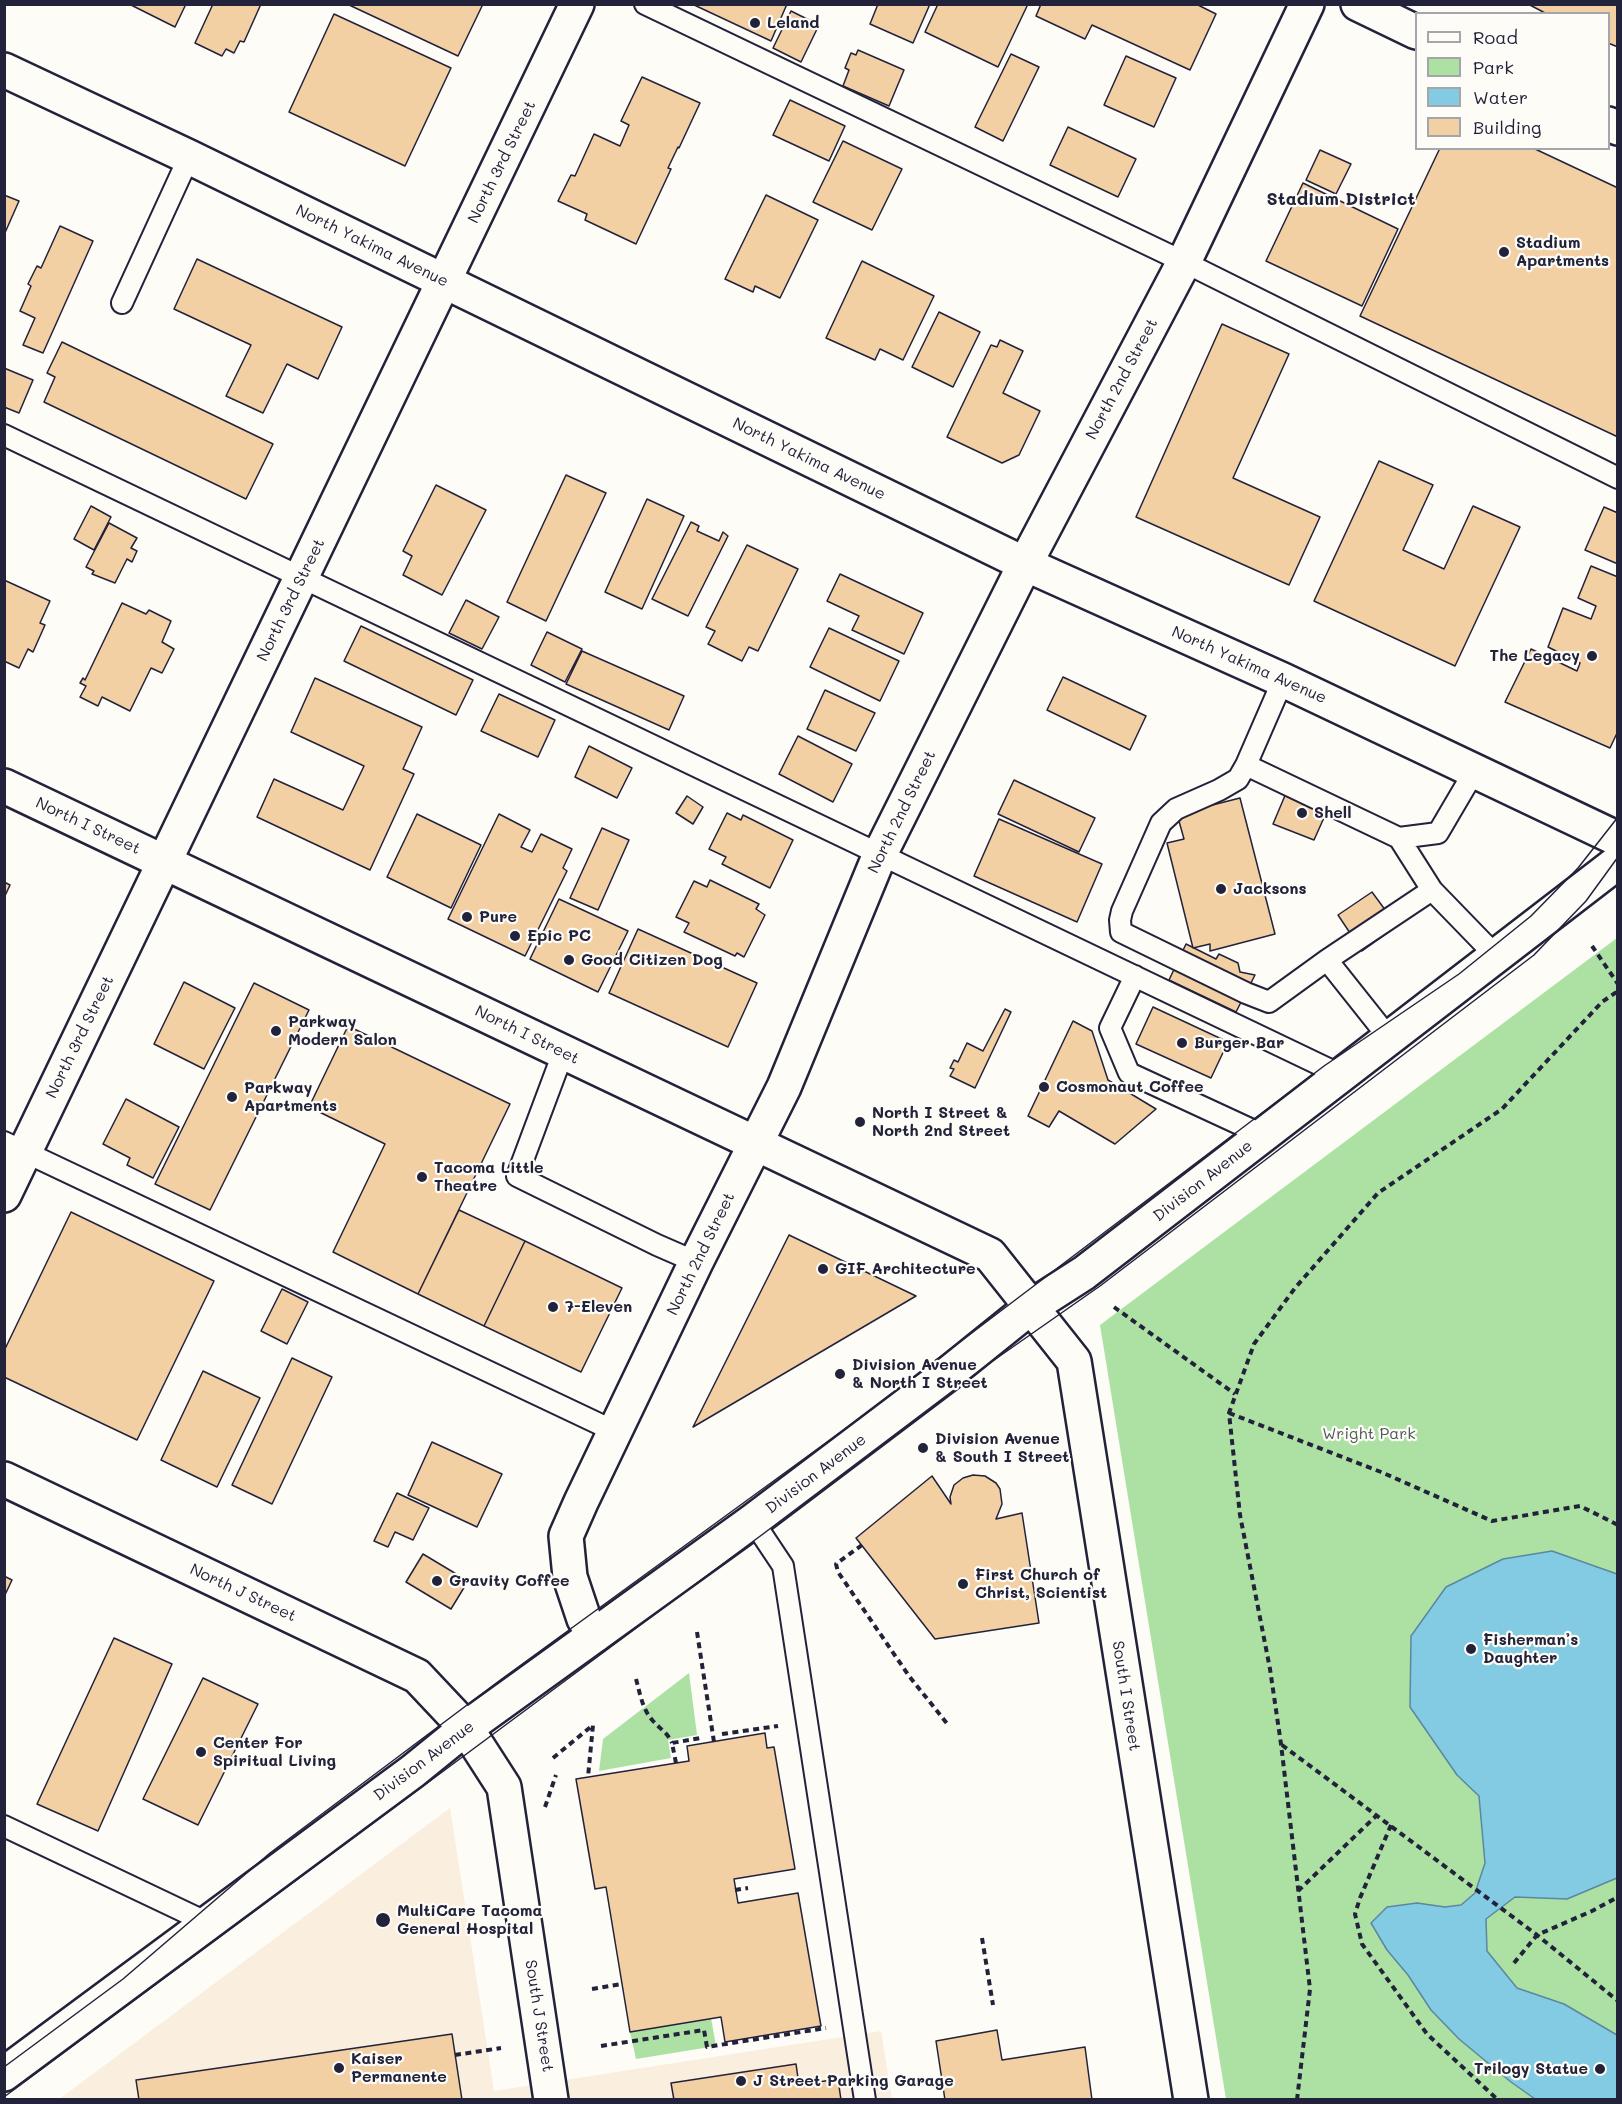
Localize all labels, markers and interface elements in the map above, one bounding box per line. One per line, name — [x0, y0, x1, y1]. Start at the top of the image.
legend — [1415, 12, 1610, 150]
place label: Leland — [767, 13, 819, 33]
marker: Leland — [748, 16, 762, 30]
text: Road — [1473, 25, 1518, 49]
text: Park — [1473, 55, 1514, 79]
text: Water — [1473, 85, 1528, 109]
street label: North 3rd Street — [464, 98, 540, 226]
text: Building — [1473, 115, 1541, 139]
district label: Stadium District — [1266, 188, 1416, 210]
street label: North Yakima Avenue — [292, 201, 452, 291]
place label: Stadium Apartments — [1516, 233, 1609, 271]
marker: Stadium Apartments — [1497, 245, 1511, 259]
street label: North 2nd Street — [1082, 315, 1162, 443]
street label: North Yakima Avenue — [729, 414, 889, 504]
street label: North 3rd Street — [253, 536, 329, 664]
street label: North Yakima Avenue — [1169, 622, 1329, 708]
place label: The Legacy — [1490, 646, 1580, 666]
marker: The Legacy — [1585, 649, 1599, 663]
street label: North 2nd Street — [864, 747, 940, 877]
street label: North I Street — [32, 793, 144, 859]
place label: Shell — [1314, 803, 1351, 823]
marker: Shell — [1295, 806, 1309, 820]
place label: Jacksons — [1233, 879, 1307, 899]
marker: Jacksons — [1214, 882, 1228, 896]
place label: Pure — [479, 907, 517, 927]
marker: Pure — [460, 910, 474, 924]
place label: Epic PC — [527, 926, 591, 946]
marker: Epic PC — [508, 929, 522, 943]
place label: Good Citizen Dog — [581, 950, 723, 970]
marker: Good Citizen Dog — [562, 953, 576, 967]
street label: North 3rd Street — [42, 973, 118, 1101]
street label: North I Street — [472, 1001, 582, 1069]
place label: Parkway Modern Salon — [288, 1012, 397, 1050]
marker: Parkway Modern Salon — [269, 1024, 283, 1038]
place label: Burger Bar — [1194, 1033, 1284, 1053]
marker: Burger Bar — [1175, 1036, 1189, 1050]
place label: Cosmonaut Coffee — [1056, 1077, 1203, 1097]
place label: Parkway Apartments — [244, 1078, 337, 1116]
marker: Cosmonaut Coffee — [1037, 1080, 1051, 1094]
marker: Parkway Apartments — [225, 1090, 239, 1104]
place label: North I Street & North 2nd Street — [872, 1103, 1010, 1141]
marker: North I Street & North 2nd Street — [853, 1115, 867, 1129]
street label: Division Avenue — [1150, 1136, 1256, 1226]
place label: Tacoma Little Theatre — [434, 1158, 544, 1196]
marker: Tacoma Little Theatre — [415, 1170, 429, 1184]
street label: North 2nd Street — [663, 1189, 739, 1319]
place label: GIF Architecture — [835, 1259, 976, 1279]
marker: GIF Architecture — [816, 1262, 830, 1276]
place label: 7-Eleven — [565, 1297, 632, 1317]
marker: 7-Eleven — [546, 1300, 560, 1314]
place label: Division Avenue & North I Street — [852, 1355, 988, 1393]
marker: Division Avenue & North I Street — [833, 1367, 847, 1381]
park label: Wright Park — [1322, 1424, 1416, 1444]
place label: Division Avenue & South I Street — [935, 1429, 1069, 1467]
street label: Division Avenue — [762, 1430, 870, 1518]
marker: Division Avenue & South I Street — [916, 1441, 930, 1455]
street label: North J Street — [187, 1560, 299, 1626]
place label: First Church of Christ, Scientist — [975, 1565, 1107, 1603]
place label: Gravity Coffee — [449, 1571, 569, 1591]
marker: Gravity Coffee — [430, 1574, 444, 1588]
marker: First Church of Christ, Scientist — [956, 1577, 970, 1591]
place label: Fisherman’s Daughter — [1483, 1630, 1578, 1668]
street label: South I Street — [1108, 1639, 1144, 1753]
marker: Fisherman’s Daughter — [1464, 1642, 1478, 1656]
street label: Division Avenue — [370, 1717, 478, 1805]
place label: Center For Spiritual Living — [213, 1733, 336, 1771]
marker: Center For Spiritual Living — [194, 1745, 208, 1759]
place label: MultiCare Tacoma General Hospital — [397, 1901, 542, 1939]
marker: MultiCare Tacoma General Hospital — [374, 1911, 392, 1929]
street label: South J Street — [521, 1959, 557, 2073]
place label: Kaiser Permanente — [351, 2049, 447, 2087]
place label: Trilogy Statue — [1474, 2059, 1588, 2079]
marker: Kaiser Permanente — [332, 2061, 346, 2075]
marker: Trilogy Statue — [1593, 2062, 1607, 2076]
place label: J Street Parking Garage — [753, 2071, 954, 2091]
marker: J Street Parking Garage — [734, 2074, 748, 2088]

